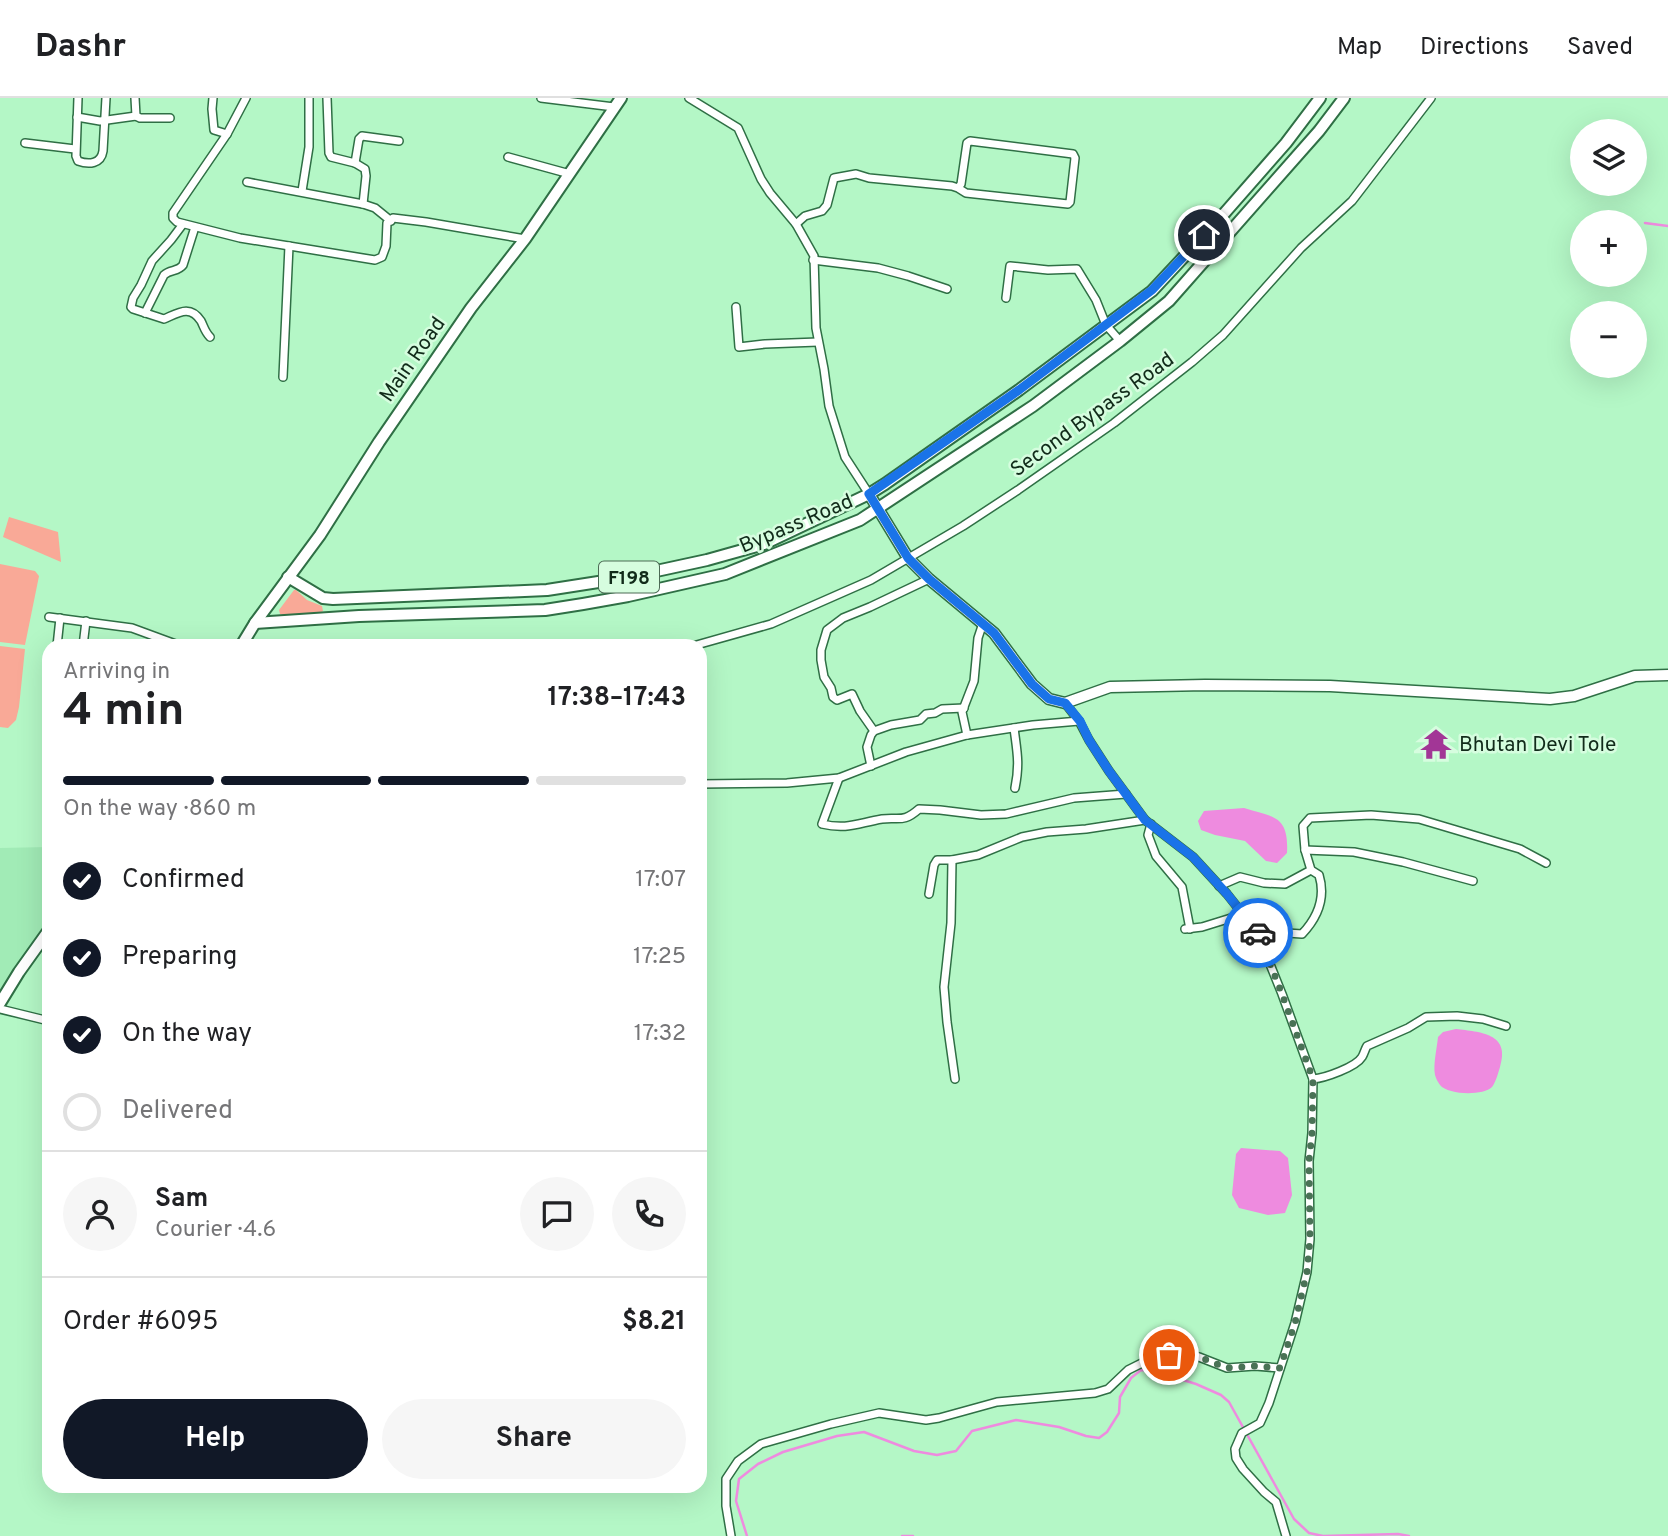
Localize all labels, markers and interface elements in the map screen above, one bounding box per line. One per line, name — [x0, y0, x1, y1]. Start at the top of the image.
text: Dashr — [35, 27, 126, 69]
text: Map — [1337, 33, 1382, 63]
text: Directions — [1420, 33, 1529, 63]
text: Saved — [1567, 33, 1633, 63]
map controls — [1570, 119, 1647, 378]
button: layers — [1570, 119, 1647, 196]
pin — [1174, 205, 1234, 265]
button: + — [1570, 210, 1647, 287]
icon: home — [1185, 216, 1223, 254]
button: − — [1570, 301, 1647, 378]
street label: Main Road — [374, 312, 452, 408]
street label: Second Bypass Road — [1006, 347, 1180, 484]
street label: Bypass Road — [736, 488, 858, 560]
road number: F198 — [599, 562, 659, 592]
text: Arriving in — [63, 658, 170, 687]
text: 17:38–17:43 — [548, 682, 686, 715]
text: 4 min — [63, 683, 185, 742]
temple icon: Bhutan Devi Tole — [1419, 727, 1453, 761]
place label: Bhutan Devi Tole — [1459, 732, 1616, 759]
text: On the way · 860 m — [63, 795, 256, 824]
icon: check — [63, 862, 101, 900]
text: Confirmed — [122, 864, 245, 897]
text: 17:07 — [635, 866, 686, 895]
courier — [1223, 898, 1293, 968]
icon: car — [1239, 914, 1277, 952]
icon: check — [63, 939, 101, 977]
text: Preparing — [122, 941, 237, 974]
text: 17:25 — [633, 943, 686, 972]
icon: check — [63, 1016, 101, 1054]
text: On the way — [122, 1018, 252, 1051]
text: 17:32 — [634, 1020, 686, 1049]
text: Delivered — [122, 1095, 233, 1128]
button: person — [63, 1177, 137, 1251]
button: chat — [520, 1177, 594, 1251]
button: phone — [612, 1177, 686, 1251]
text: Sam — [155, 1183, 208, 1216]
text: Courier · 4.6 — [155, 1216, 276, 1245]
text: Order #6095 — [63, 1306, 218, 1339]
text: $8.21 — [622, 1306, 686, 1339]
pin — [1139, 1325, 1199, 1385]
icon: bag — [1150, 1336, 1188, 1374]
button: Help — [63, 1399, 368, 1479]
button: Share — [382, 1399, 686, 1479]

